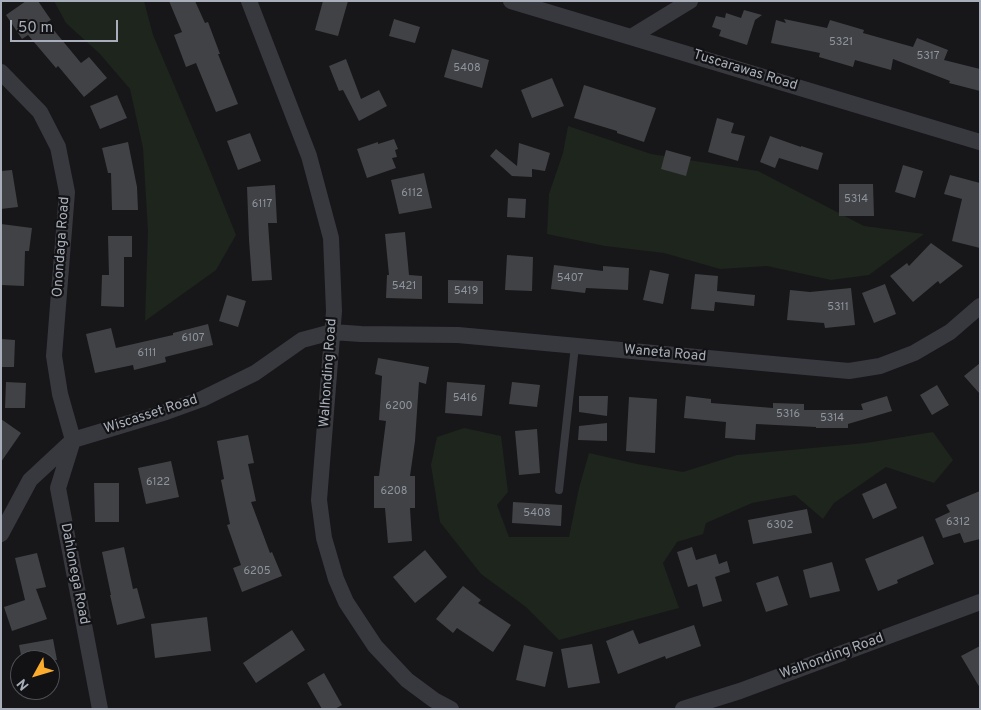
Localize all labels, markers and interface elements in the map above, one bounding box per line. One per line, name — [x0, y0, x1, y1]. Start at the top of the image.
scale bar — [12, 10, 120, 42]
text: 50 m — [18, 19, 53, 38]
house number: 5321 — [829, 36, 853, 50]
street label: Tuscarawas Road — [691, 47, 799, 95]
house number: 5317 — [916, 50, 940, 64]
house number: 5408 — [453, 62, 481, 76]
house number: 6112 — [401, 187, 423, 201]
house number: 5314 — [844, 193, 868, 207]
street label: Onondaga Road — [50, 196, 74, 298]
house number: 6117 — [252, 198, 272, 212]
house number: 5407 — [557, 272, 583, 286]
house number: 5421 — [392, 280, 416, 294]
house number: 5419 — [454, 285, 478, 299]
house number: 5311 — [827, 301, 849, 315]
street label: Walhonding Road — [317, 318, 341, 428]
house number: 6107 — [181, 332, 205, 346]
street label: Waneta Road — [623, 342, 707, 366]
house number: 6111 — [138, 347, 156, 361]
street label: Wiscasset Road — [102, 392, 200, 438]
house number: 5416 — [453, 392, 477, 406]
house number: 6200 — [385, 400, 413, 414]
house number: 5316 — [776, 408, 800, 422]
house number: 5314 — [820, 412, 844, 426]
house number: 6122 — [146, 476, 170, 490]
house number: 6208 — [380, 485, 408, 499]
house number: 5408 — [523, 507, 551, 521]
house number: 6312 — [946, 516, 970, 530]
house number: 6302 — [767, 519, 793, 533]
street label: Dahlonega Road — [56, 522, 92, 626]
house number: 6205 — [243, 565, 271, 579]
street label: Walhonding Road — [778, 630, 886, 684]
north arrow — [10, 650, 60, 700]
text: N — [14, 675, 34, 693]

